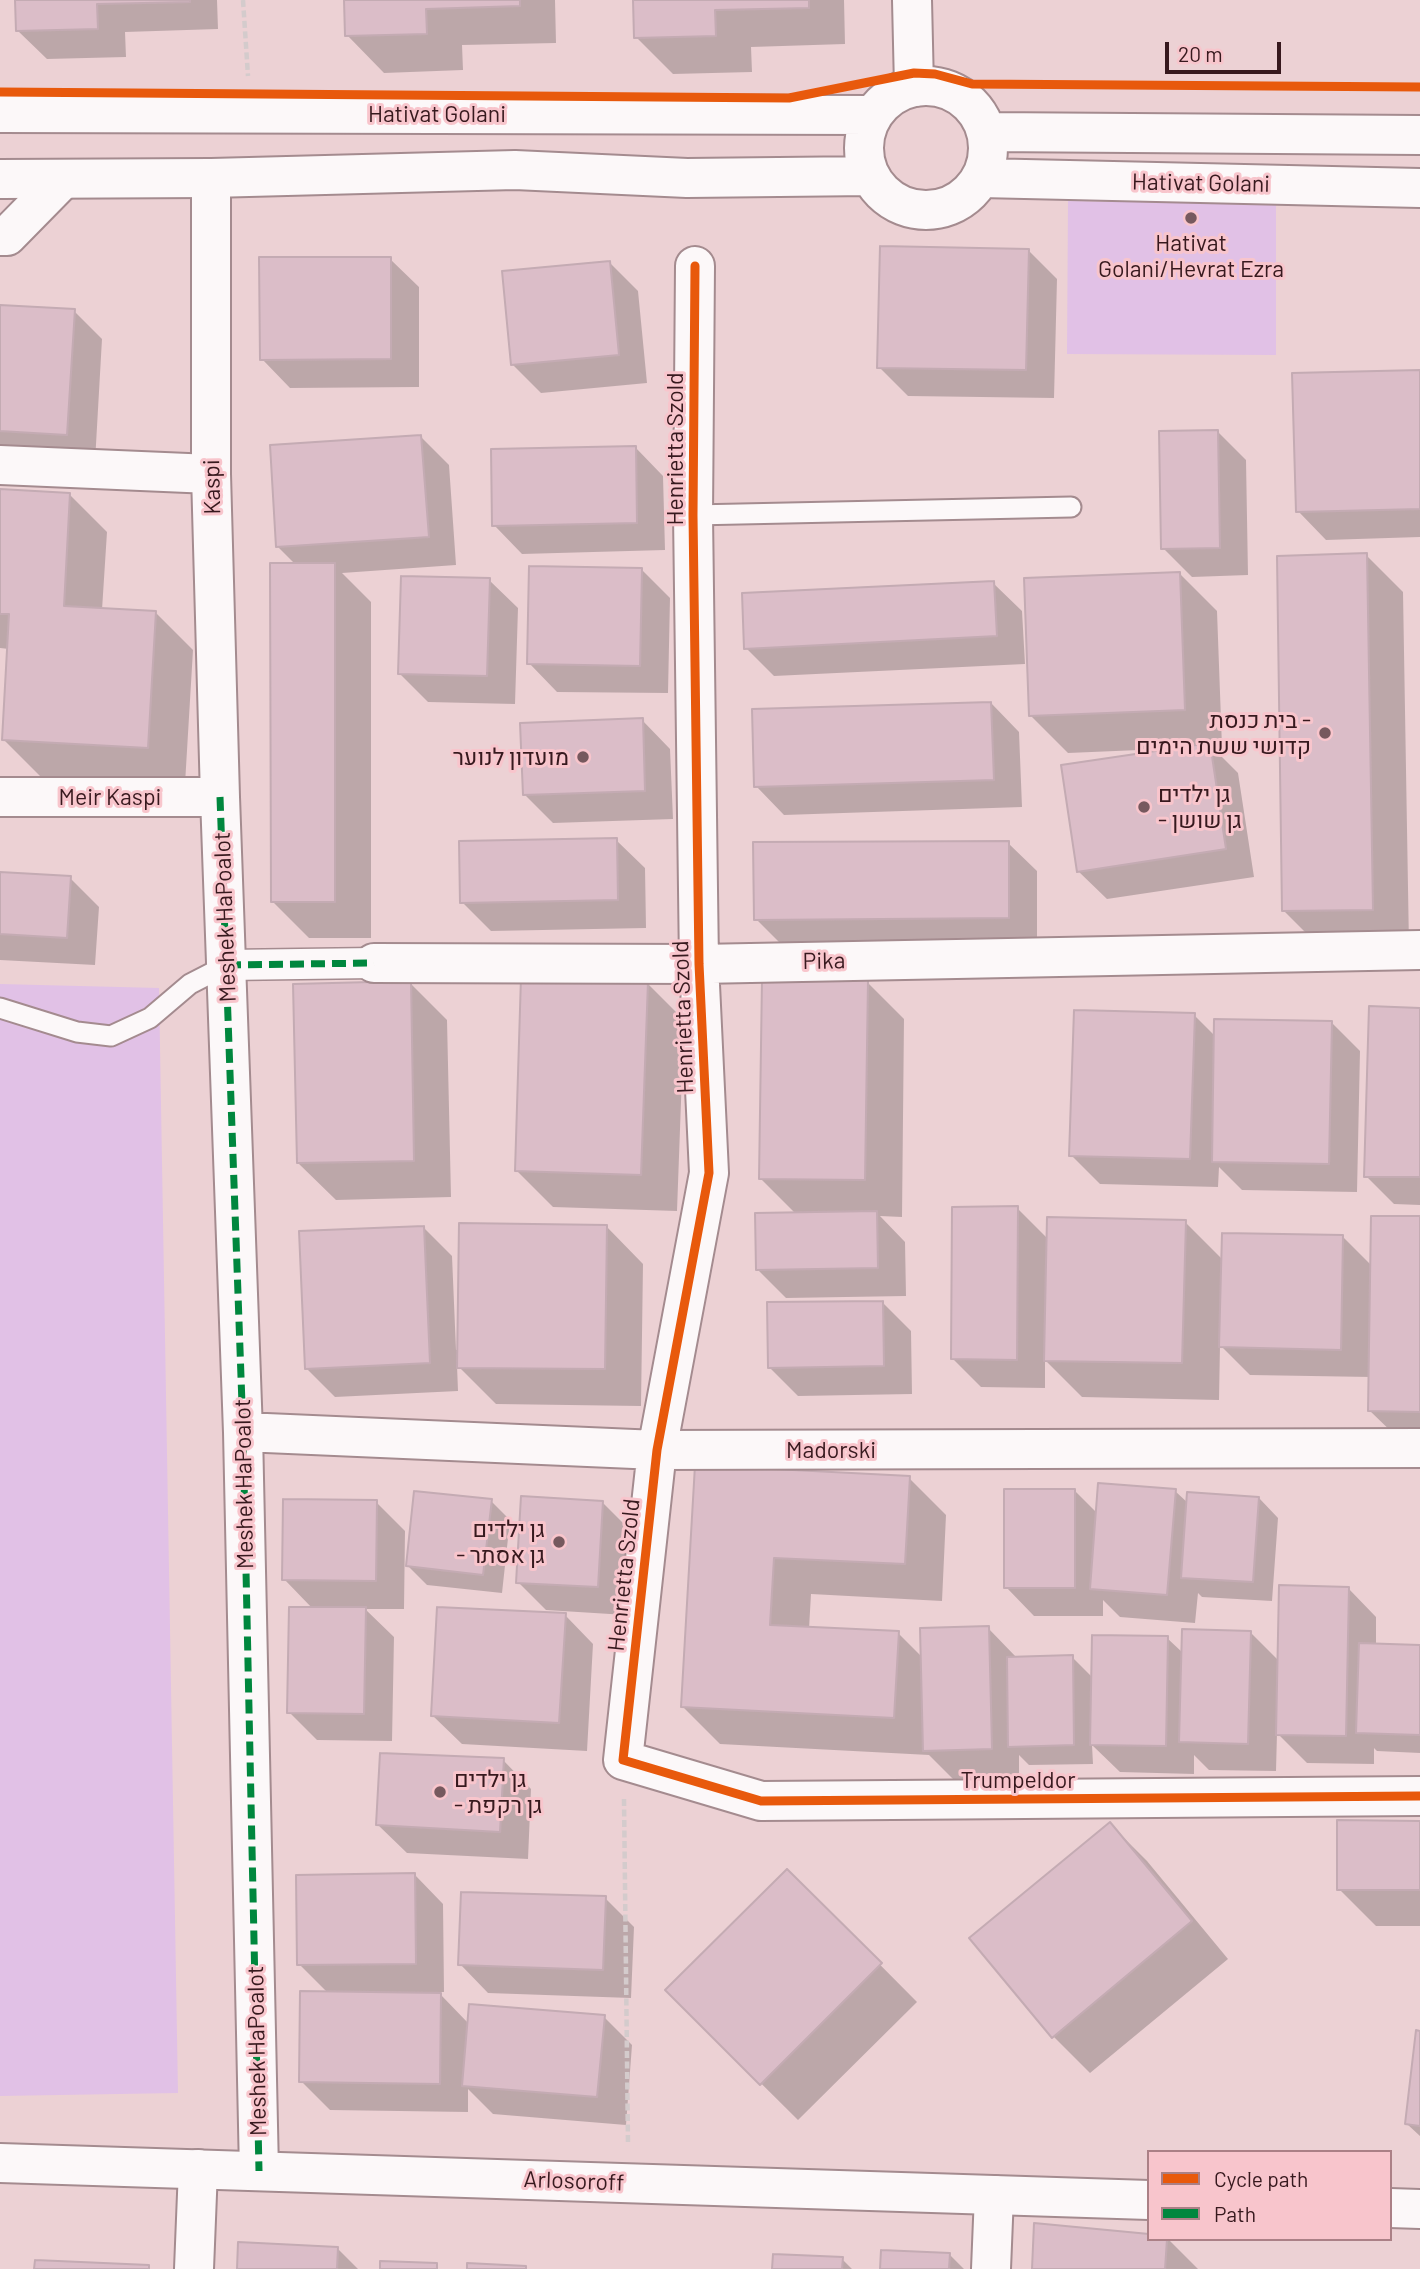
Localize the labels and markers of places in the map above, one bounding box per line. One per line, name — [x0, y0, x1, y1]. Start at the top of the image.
marker: Hativat Golani/Hevrat Ezra — [1183, 210, 1199, 226]
place label: Hativat Golani/Hevrat Ezra — [1098, 229, 1284, 283]
place label: בית כנסת - קדושי ששת הימים — [1136, 706, 1311, 760]
marker: בית כנסת - קדושי ששת הימים — [1317, 725, 1333, 741]
place label: מועדון לנוער — [453, 743, 569, 771]
marker: מועדון לנוער — [575, 749, 591, 765]
place label: גן ילדים - גן שושן — [1158, 780, 1242, 834]
marker: גן ילדים - גן שושן — [1136, 799, 1152, 815]
place label: גן ילדים - גן אסתר — [456, 1515, 545, 1569]
marker: גן ילדים - גן אסתר — [551, 1534, 567, 1550]
place label: גן ילדים - גן רקפת — [454, 1765, 542, 1819]
marker: גן ילדים - גן רקפת — [432, 1784, 448, 1800]

